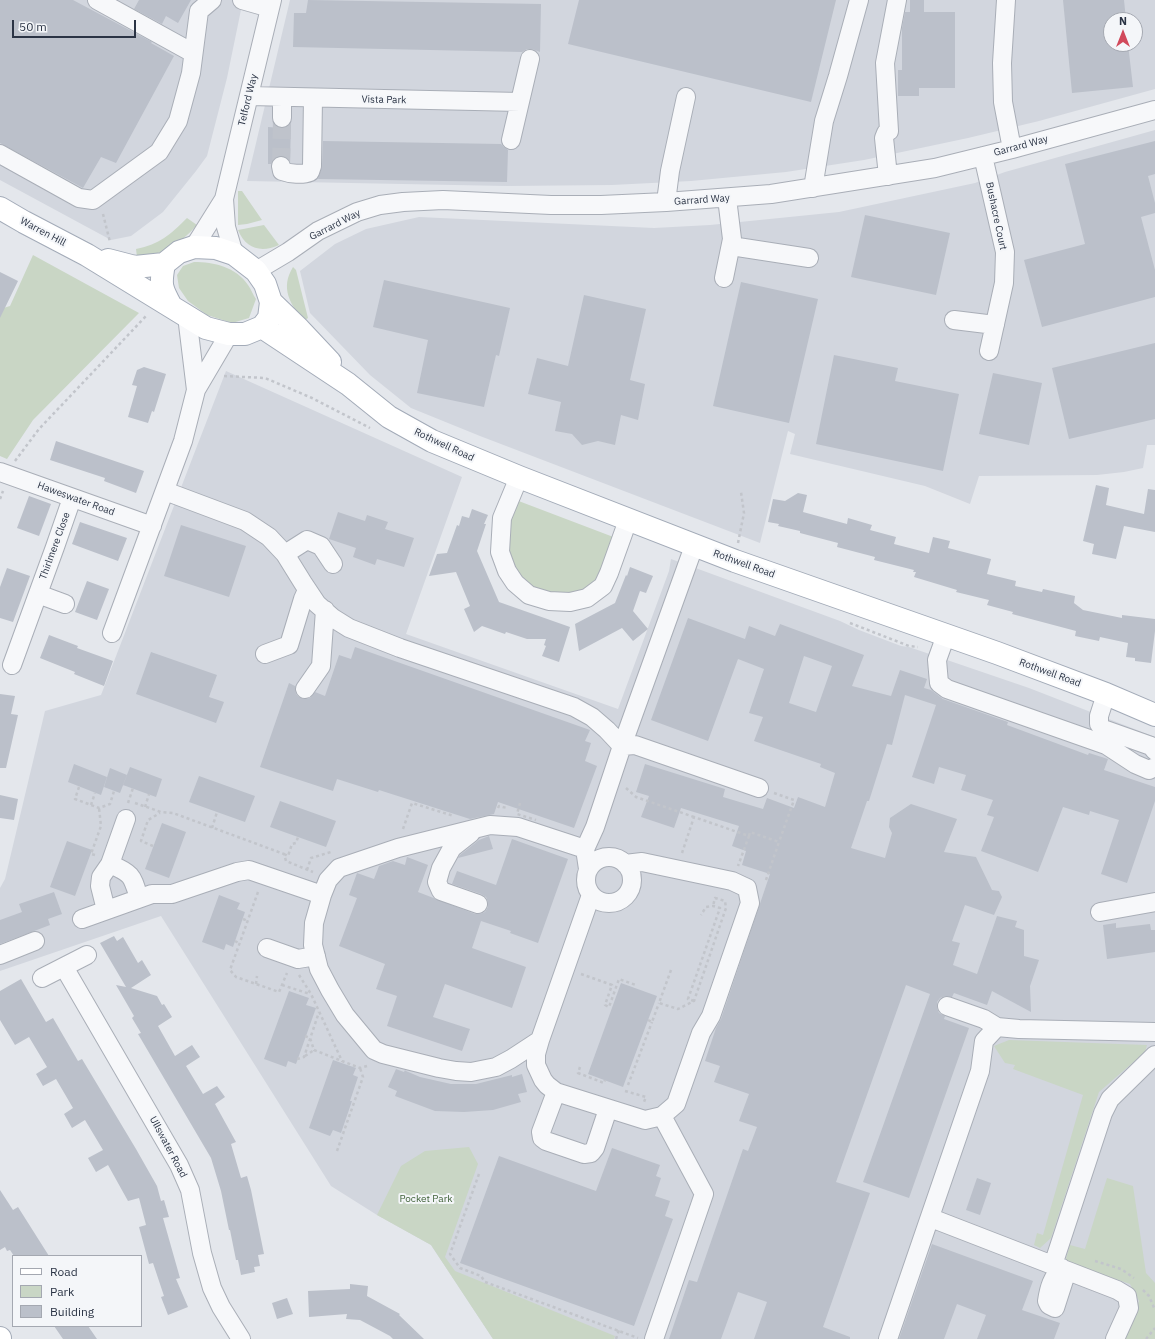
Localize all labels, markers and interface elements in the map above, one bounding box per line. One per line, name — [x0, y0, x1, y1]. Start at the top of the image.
scale bar — [14, 12, 138, 38]
north arrow — [1103, 12, 1143, 52]
text: N — [1119, 14, 1127, 28]
text: 50 m — [19, 19, 47, 34]
street label: Telford Way — [236, 73, 260, 127]
street label: Vista Park — [361, 94, 407, 106]
street label: Garrard Way — [993, 133, 1049, 159]
street label: Bushacre Court — [983, 181, 1009, 251]
street label: Garrard Way — [674, 192, 730, 208]
street label: Garrard Way — [307, 207, 363, 243]
street label: Warren Hill — [18, 215, 68, 249]
street label: Rothwell Road — [412, 426, 476, 464]
street label: Haweswater Road — [36, 479, 116, 519]
street label: Thirlmere Close — [37, 511, 73, 581]
street label: Rothwell Road — [711, 547, 777, 581]
street label: Rothwell Road — [1017, 656, 1083, 690]
street label: Ullswater Road — [147, 1114, 189, 1180]
park label: Pocket Park — [399, 1193, 453, 1205]
legend — [12, 1255, 142, 1327]
text: Road — [50, 1264, 78, 1279]
text: Park — [50, 1284, 74, 1299]
text: Building — [50, 1304, 94, 1319]

